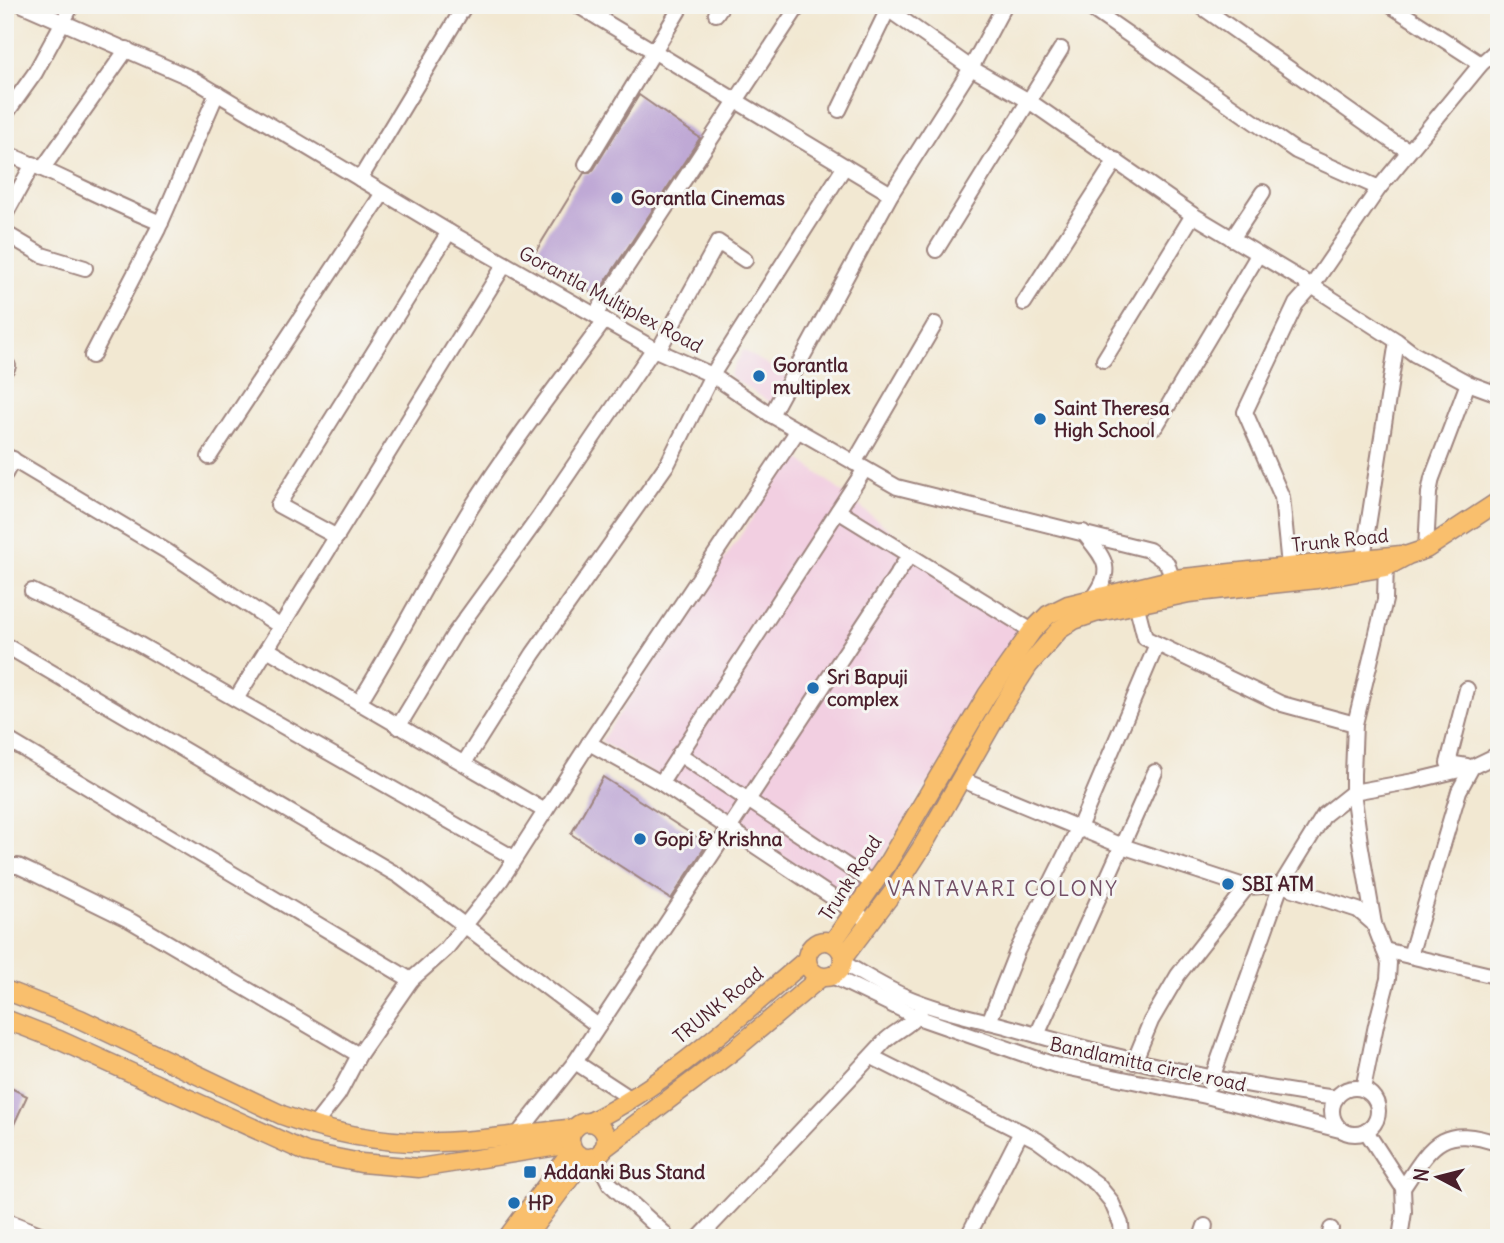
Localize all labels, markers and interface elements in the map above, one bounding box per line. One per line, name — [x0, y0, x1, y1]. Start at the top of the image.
place label: Gorantla Cinemas — [631, 186, 785, 210]
marker: Gorantla Cinemas — [609, 190, 625, 206]
street label: Gorantla Multiplex Road — [515, 240, 707, 358]
place label: Gorantla multiplex — [773, 353, 851, 399]
marker: Gorantla multiplex — [751, 368, 767, 384]
place label: Saint Theresa High School — [1054, 396, 1170, 442]
marker: Saint Theresa High School — [1032, 411, 1048, 427]
street label: Trunk Road — [1290, 523, 1390, 557]
place label: Sri Bapuji complex — [827, 665, 908, 711]
marker: Sri Bapuji complex — [805, 680, 821, 696]
place label: Gopi & Krishna — [654, 827, 782, 851]
marker: Gopi & Krishna — [632, 831, 648, 847]
street label: Trunk Road — [813, 831, 887, 925]
place label: SBI ATM — [1242, 872, 1314, 896]
district label: VANTAVARI COLONY — [887, 875, 1119, 902]
marker: SBI ATM — [1220, 876, 1236, 892]
street label: TRUNK Road — [668, 961, 768, 1049]
street label: Bandlamitta circle road — [1048, 1031, 1248, 1097]
north arrow — [1402, 1142, 1472, 1212]
place label: Addanki Bus Stand — [544, 1160, 705, 1184]
marker: Addanki Bus Stand — [522, 1164, 538, 1180]
text: N — [1408, 1167, 1434, 1183]
place label: HP — [528, 1191, 554, 1215]
marker: HP — [506, 1195, 522, 1211]

